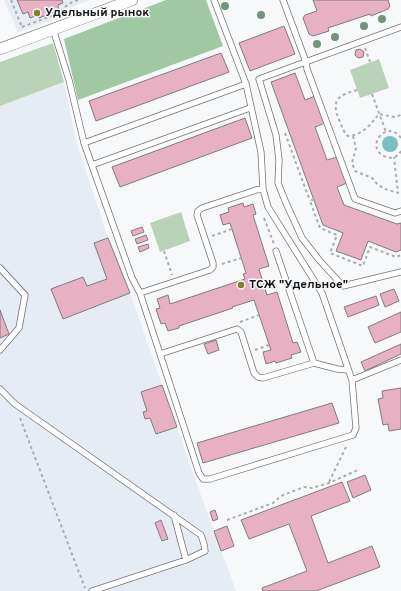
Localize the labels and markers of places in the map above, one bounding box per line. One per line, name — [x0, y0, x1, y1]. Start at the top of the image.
place label: Удельный рынок — [45, 5, 149, 21]
marker: Удельный рынок — [32, 8, 42, 18]
place label: ТСЖ "Удельное" — [249, 277, 348, 293]
marker: ТСЖ "Удельное" — [236, 280, 246, 290]

